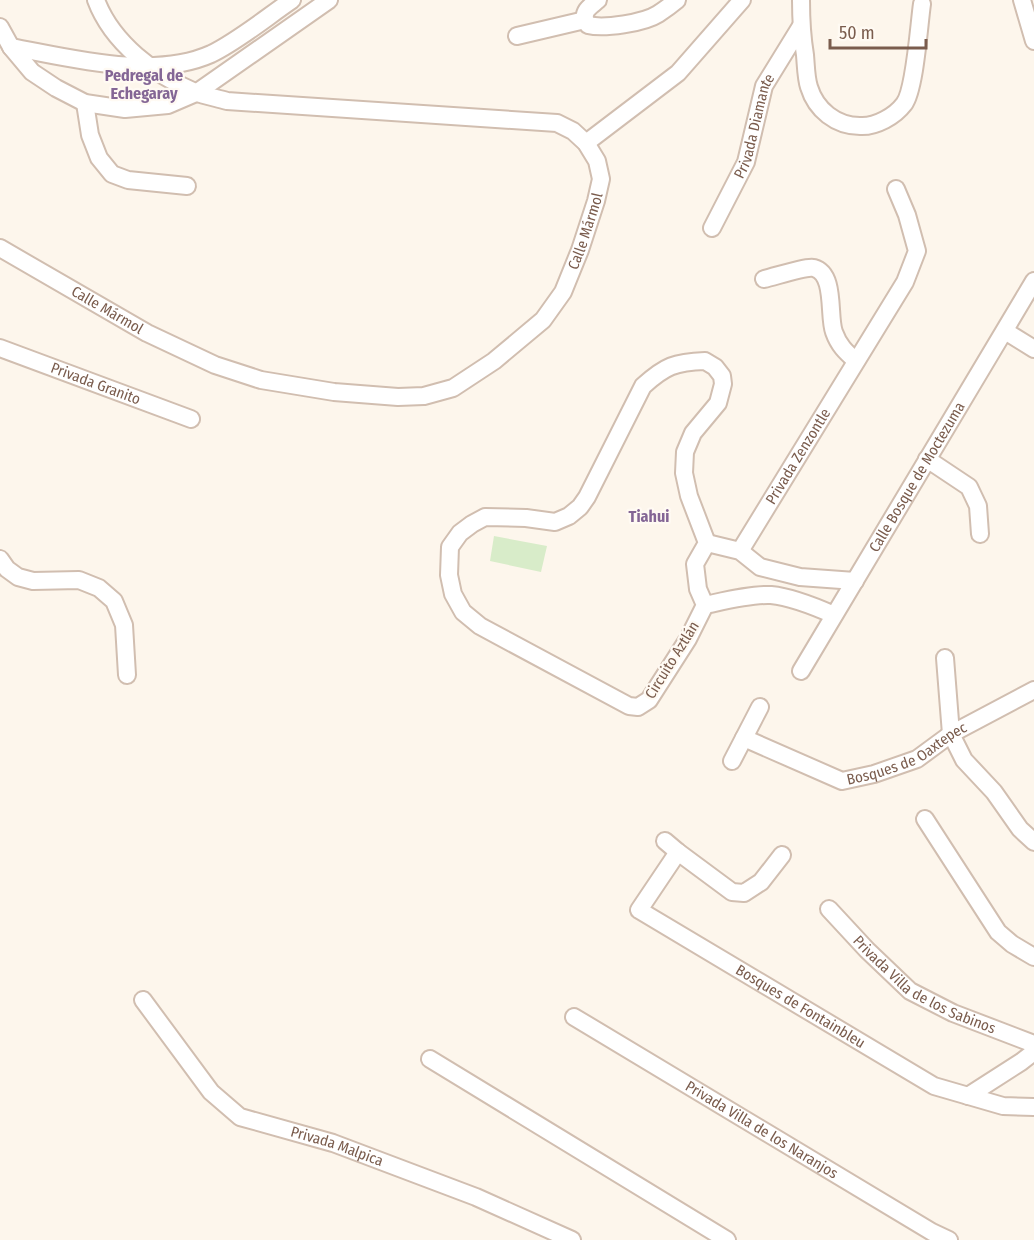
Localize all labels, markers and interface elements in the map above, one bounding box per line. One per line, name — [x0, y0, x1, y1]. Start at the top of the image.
scale bar — [830, 12, 926, 50]
text: 50 m — [839, 22, 875, 44]
district label: Pedregal de Echegaray — [105, 66, 183, 103]
street label: Privada Diamante — [730, 70, 778, 182]
street label: Calle Mármol — [564, 191, 607, 272]
street label: Calle Mármol — [68, 282, 147, 338]
street label: Privada Granito — [48, 359, 143, 408]
street label: Calle Bosque de Moctezuma — [865, 399, 969, 555]
street label: Privada Zenzontle — [762, 405, 834, 508]
district label: Tiahui — [629, 507, 669, 526]
street label: Circuito Aztlán — [641, 618, 703, 702]
street label: Bosques de Oaxtepec — [845, 718, 970, 789]
street label: Privada Villa de los Sabinos — [849, 932, 998, 1037]
street label: Bosques de Fontainbleu — [733, 961, 869, 1052]
street label: Privada Villa de los Naranjos — [682, 1077, 841, 1182]
street label: Privada Malpica — [289, 1123, 386, 1170]

